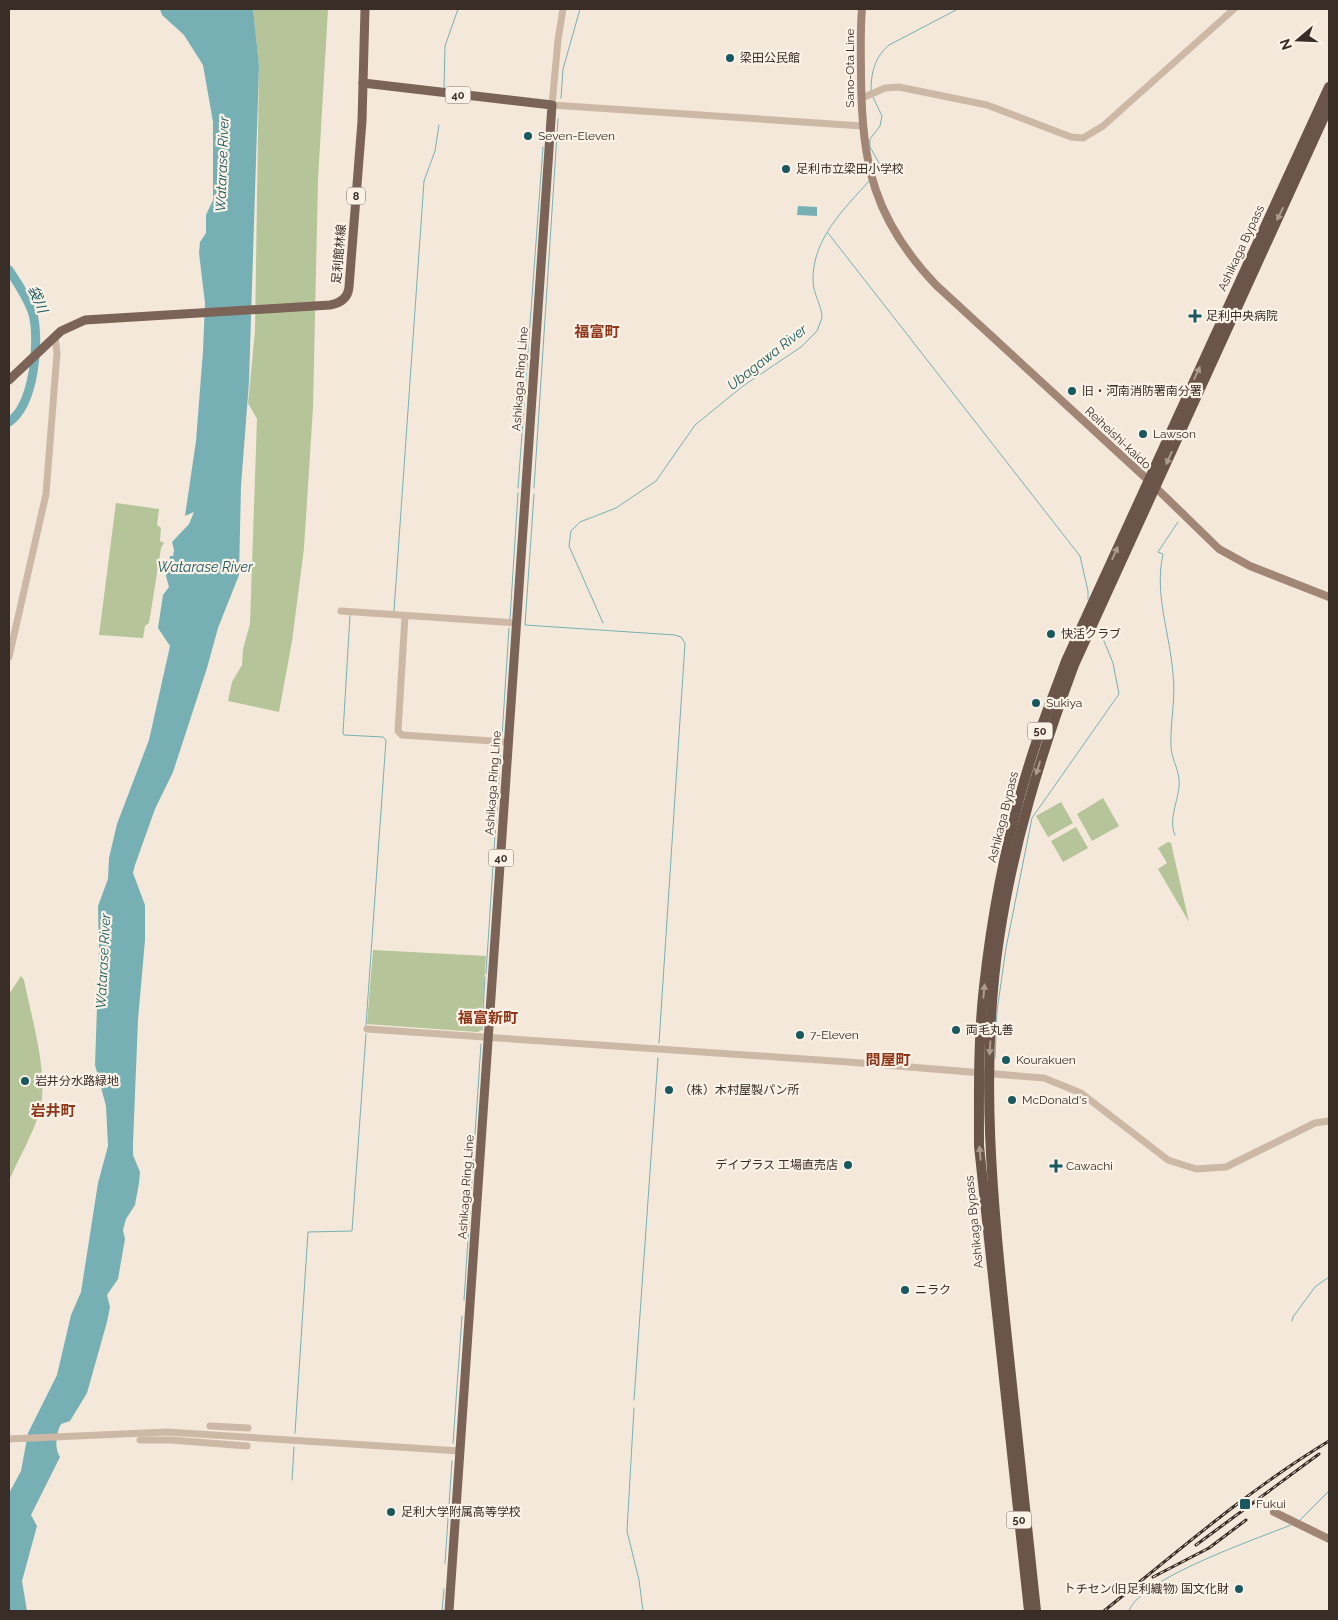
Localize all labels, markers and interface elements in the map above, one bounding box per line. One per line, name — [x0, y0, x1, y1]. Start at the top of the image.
north arrow — [1273, 15, 1323, 65]
street label: Sano-Ota Line — [843, 28, 857, 108]
text: N — [1276, 37, 1295, 52]
place label: 梁田公民館 — [740, 51, 800, 65]
marker: 梁田公民館 — [724, 52, 736, 64]
road number: 40 — [446, 86, 470, 104]
water label: Watarase River — [212, 115, 232, 212]
place label: Seven-Eleven — [538, 129, 615, 143]
marker: Seven-Eleven — [522, 130, 534, 142]
place label: 足利市立梁田小学校 — [796, 162, 904, 176]
marker: 足利市立梁田小学校 — [780, 163, 792, 175]
road number: 8 — [347, 188, 365, 205]
street label: Ashikaga Bypass — [1215, 203, 1267, 293]
one-way arrow — [1276, 207, 1284, 221]
street label: 足利館林線 — [329, 223, 349, 285]
water label: 袋川 — [25, 283, 52, 317]
marker: 足利中央病院 — [1188, 309, 1202, 323]
place label: 足利中央病院 — [1206, 309, 1278, 323]
water label: Ubagawa River — [724, 320, 811, 393]
district label: 福富町 — [573, 323, 620, 341]
street label: Ashikaga Ring Line — [509, 326, 531, 432]
one-way arrow — [1193, 366, 1201, 380]
place label: 旧・河南消防署南分署 — [1082, 384, 1202, 398]
marker: 旧・河南消防署南分署 — [1066, 385, 1078, 397]
street label: Reiheishi-kaido — [1082, 404, 1154, 472]
place label: Lawson — [1153, 427, 1196, 441]
marker: Lawson — [1137, 428, 1149, 440]
one-way arrow — [1164, 451, 1172, 465]
one-way arrow — [1111, 546, 1119, 560]
water label: Watarase River — [157, 559, 254, 575]
place label: 快活クラブ — [1061, 627, 1121, 641]
marker: 快活クラブ — [1045, 628, 1057, 640]
place label: Sukiya — [1046, 696, 1082, 710]
marker: Sukiya — [1030, 697, 1042, 709]
road number: 50 — [1028, 722, 1052, 739]
street label: Ashikaga Ring Line — [482, 730, 504, 836]
one-way arrow — [1033, 761, 1041, 776]
street label: Ashikaga Bypass — [985, 770, 1021, 864]
road number: 40 — [488, 850, 514, 866]
water label: Watarase River — [93, 912, 114, 1009]
one-way arrow — [980, 983, 988, 999]
district label: 福富新町 — [457, 1009, 518, 1027]
place label: 両毛丸善 — [966, 1023, 1014, 1037]
marker: 両毛丸善 — [950, 1024, 962, 1036]
place label: 7-Eleven — [810, 1028, 859, 1042]
marker: 7-Eleven — [794, 1029, 806, 1041]
one-way arrow — [985, 1041, 993, 1057]
district label: 問屋町 — [865, 1051, 911, 1069]
place label: Kourakuen — [1016, 1053, 1076, 1067]
marker: Kourakuen — [1000, 1054, 1012, 1066]
place label: 岩井分水路緑地 — [35, 1074, 119, 1088]
marker: 岩井分水路緑地 — [19, 1075, 31, 1087]
place label: （株）木村屋製パン所 — [679, 1083, 800, 1097]
marker: （株）木村屋製パン所 — [663, 1084, 675, 1096]
place label: McDonald's — [1022, 1093, 1087, 1107]
marker: McDonald's — [1006, 1094, 1018, 1106]
district label: 岩井町 — [30, 1102, 76, 1120]
street label: Ashikaga Ring Line — [455, 1134, 477, 1240]
one-way arrow — [975, 1145, 983, 1161]
place label: デイプラス 工場直売店 — [715, 1158, 838, 1172]
marker: デイプラス 工場直売店 — [842, 1159, 854, 1171]
place label: Cawachi — [1066, 1159, 1113, 1173]
marker: Cawachi — [1050, 1160, 1062, 1172]
street label: Ashikaga Bypass — [962, 1175, 986, 1269]
place label: ニラク — [915, 1283, 951, 1297]
marker: ニラク — [899, 1284, 911, 1296]
marker: Fukui — [1238, 1497, 1252, 1511]
place label: Fukui — [1256, 1497, 1286, 1511]
place label: 足利大学附属高等学校 — [401, 1505, 521, 1519]
marker: 足利大学附属高等学校 — [385, 1506, 397, 1518]
road number: 50 — [1006, 1512, 1032, 1528]
place label: トチセン(旧足利織物) 国文化財 — [1063, 1582, 1229, 1596]
marker: トチセン(旧足利織物) 国文化財 — [1233, 1583, 1245, 1595]

